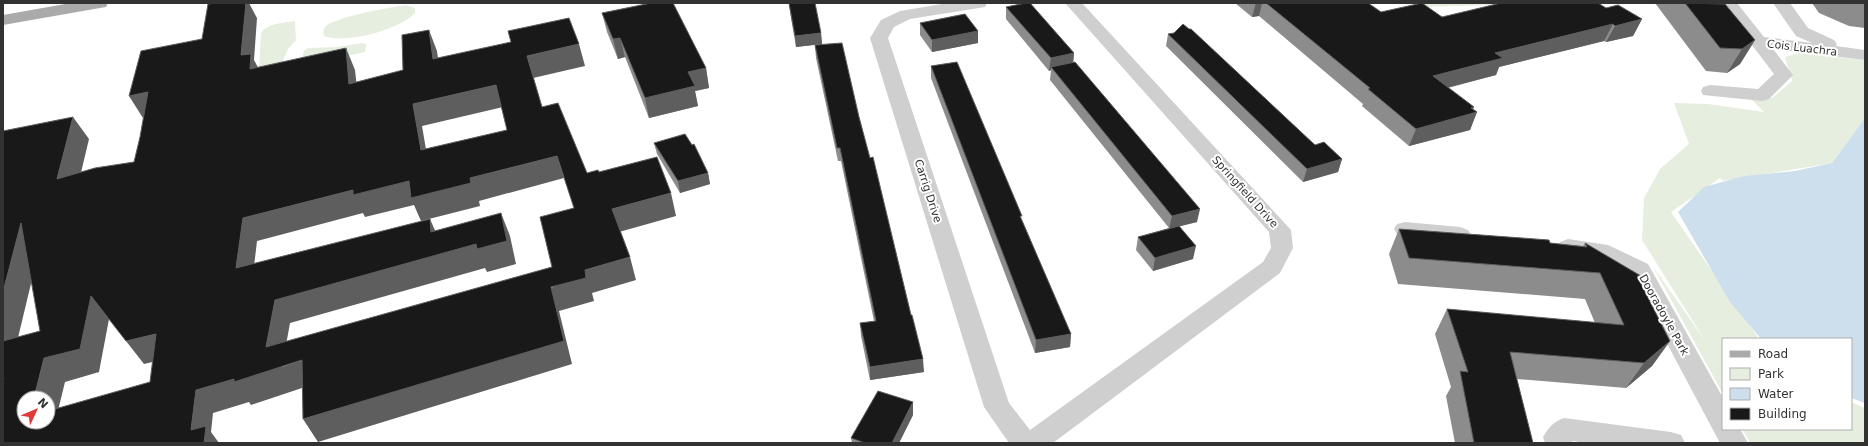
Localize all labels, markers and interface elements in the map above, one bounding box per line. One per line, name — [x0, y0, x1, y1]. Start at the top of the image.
street label: Cois Luachra — [1766, 37, 1838, 59]
street label: Springfield Drive — [1209, 153, 1281, 231]
street label: Carrig Drive — [912, 158, 944, 225]
street label: Dooradoyle Park — [1636, 272, 1692, 358]
legend — [1722, 338, 1852, 430]
text: Road — [1758, 347, 1788, 361]
text: Park — [1758, 367, 1784, 381]
text: Water — [1758, 387, 1794, 401]
north arrow — [16, 390, 56, 430]
text: N — [35, 396, 51, 411]
text: Building — [1758, 407, 1807, 421]

